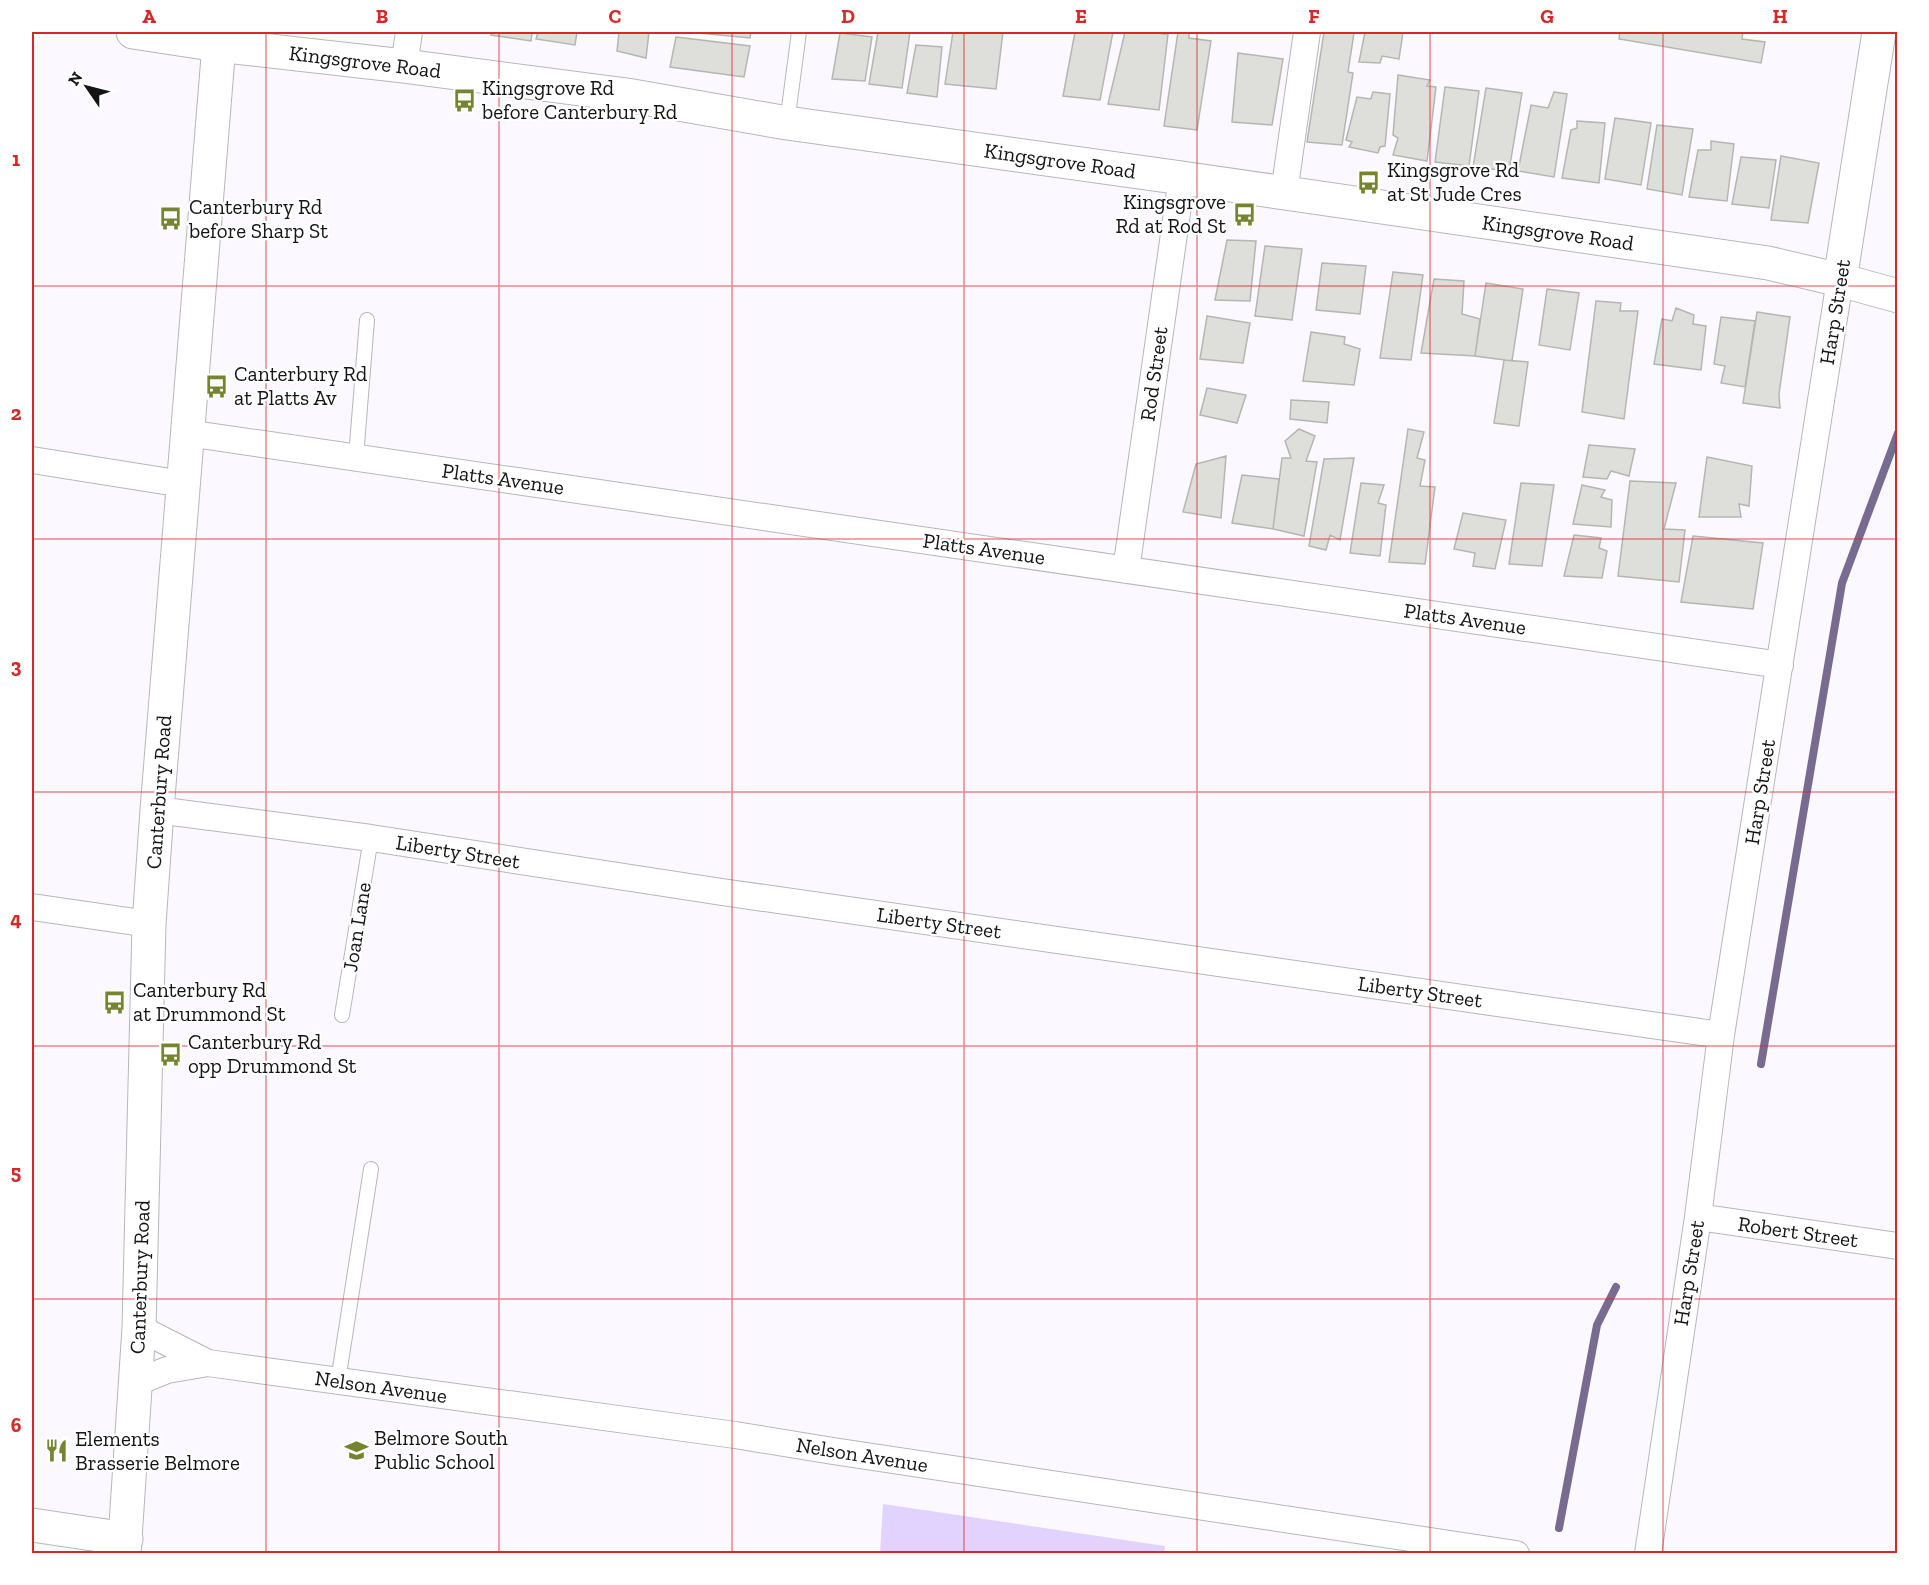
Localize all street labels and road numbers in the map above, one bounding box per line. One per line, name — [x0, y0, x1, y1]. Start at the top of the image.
street label: Kingsgrove Road — [288, 40, 443, 83]
street label: Kingsgrove Road — [983, 137, 1138, 184]
street label: Kingsgrove Road — [1481, 209, 1636, 256]
street label: Harp Street — [1814, 257, 1855, 366]
street label: Rod Street — [1135, 325, 1173, 423]
street label: Platts Avenue — [440, 458, 566, 499]
street label: Platts Avenue — [921, 528, 1047, 569]
street label: Platts Avenue — [1402, 598, 1528, 639]
street label: Canterbury Road — [141, 714, 176, 870]
street label: Harp Street — [1739, 737, 1780, 846]
street label: Liberty Street — [394, 829, 522, 874]
street label: Joan Lane — [337, 880, 376, 973]
street label: Liberty Street — [875, 901, 1003, 944]
street label: Liberty Street — [1356, 970, 1484, 1013]
street label: Canterbury Road — [124, 1199, 155, 1354]
street label: Robert Street — [1736, 1211, 1860, 1252]
street label: Harp Street — [1668, 1218, 1709, 1327]
street label: Nelson Avenue — [313, 1365, 449, 1408]
street label: Nelson Avenue — [794, 1432, 930, 1477]

